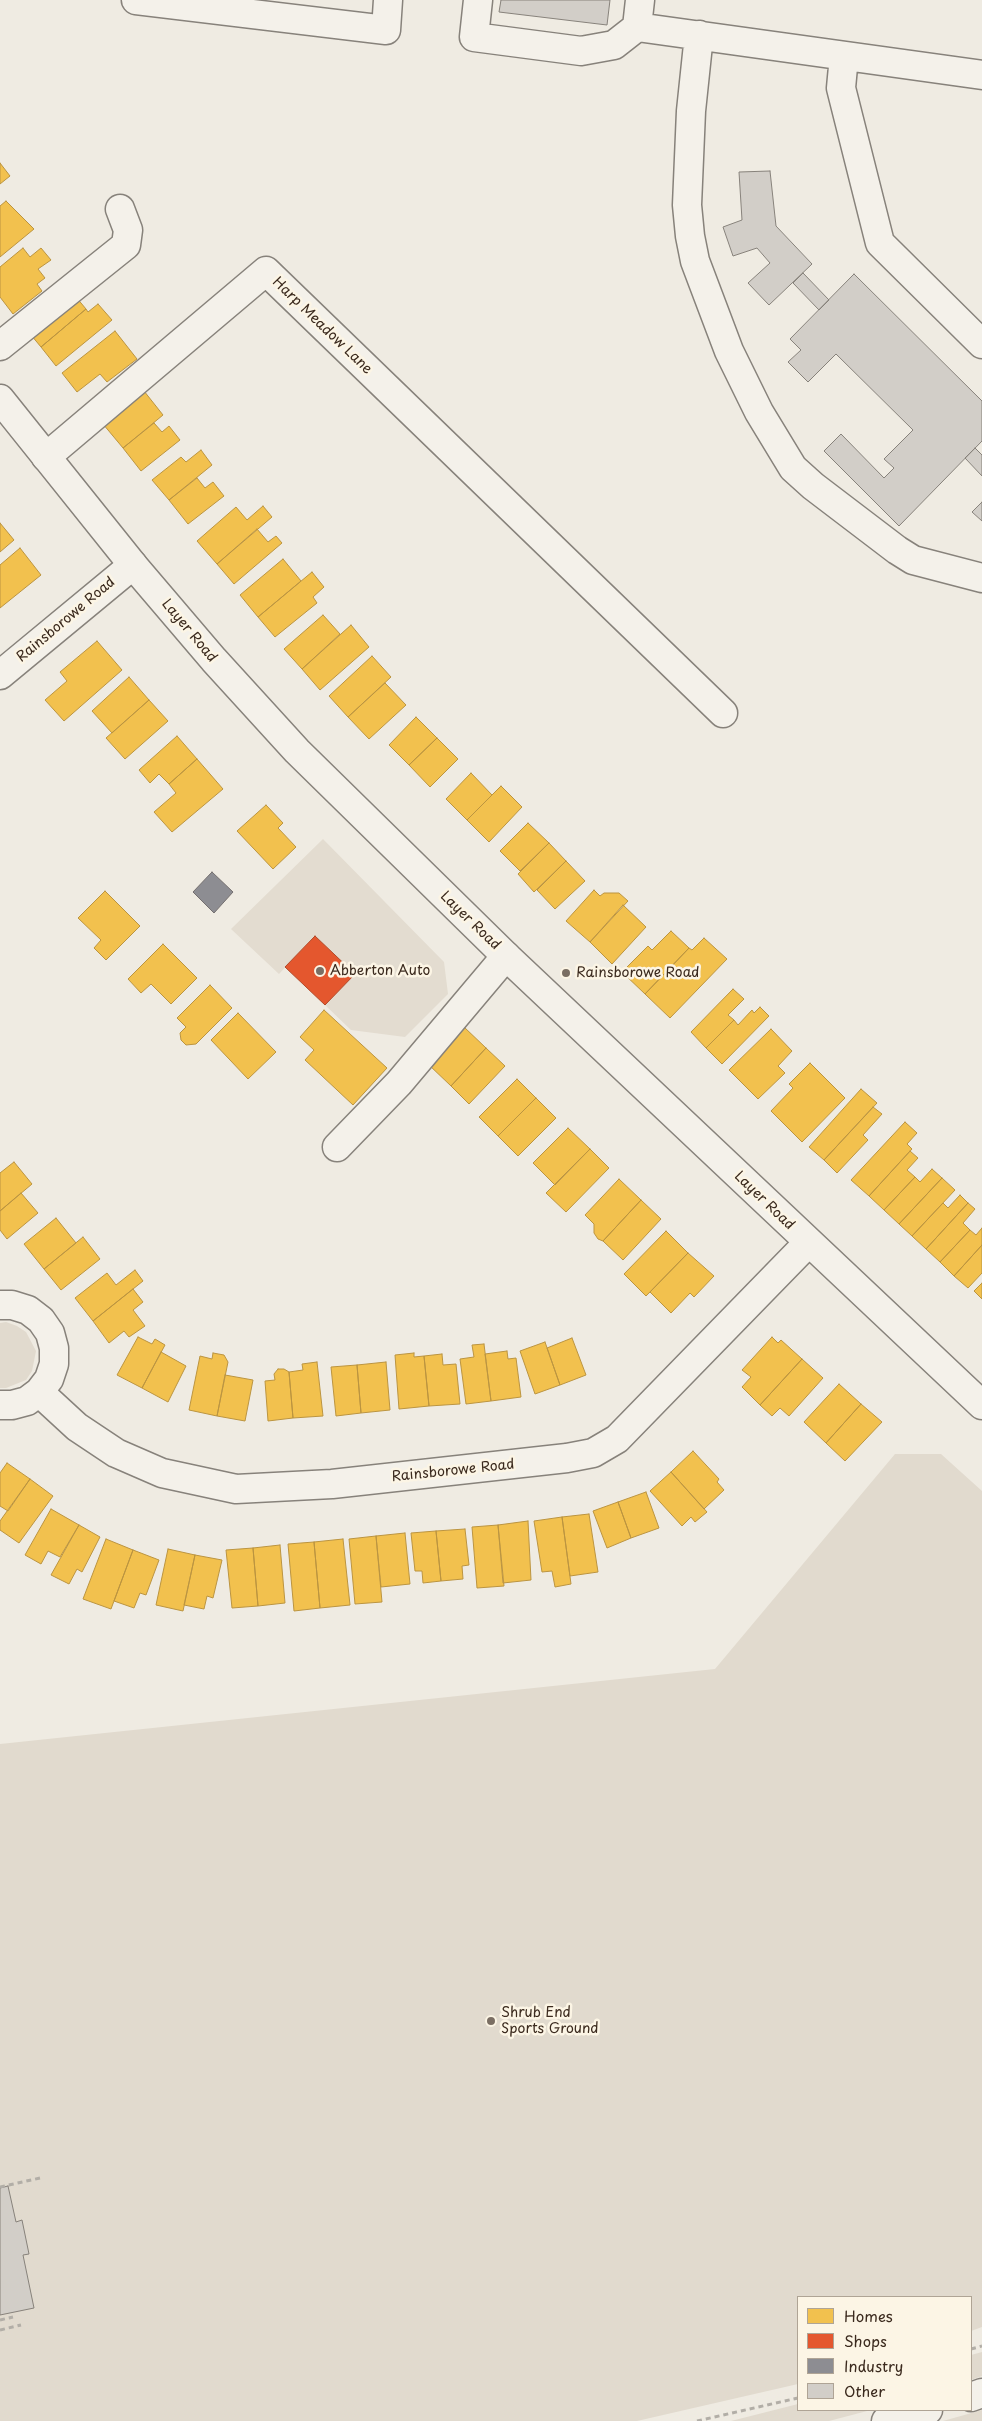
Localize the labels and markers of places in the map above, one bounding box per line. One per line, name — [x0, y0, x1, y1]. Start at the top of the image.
place label: Abberton Auto — [330, 963, 430, 979]
marker: Abberton Auto — [314, 965, 326, 977]
place label: Rainsborowe Road — [576, 965, 699, 981]
marker: Rainsborowe Road — [560, 967, 572, 979]
place label: Shrub End Sports Ground — [501, 2005, 599, 2038]
marker: Shrub End Sports Ground — [485, 2015, 497, 2027]

